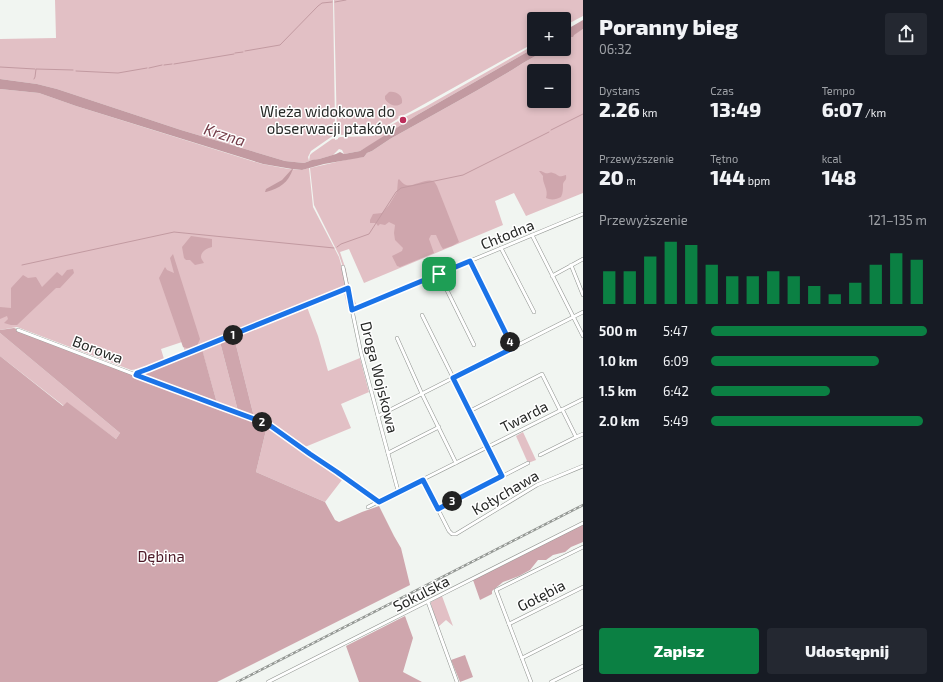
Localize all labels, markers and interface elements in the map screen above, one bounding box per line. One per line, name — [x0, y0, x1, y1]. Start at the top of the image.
map controls — [527, 12, 571, 108]
button: + — [527, 12, 571, 56]
text: Poranny bieg — [599, 13, 738, 39]
button: share — [885, 13, 927, 55]
text: 06:32 — [599, 41, 632, 57]
button: − — [527, 64, 571, 108]
text: Dystans — [599, 84, 640, 97]
text: Czas — [710, 84, 734, 97]
text: Tempo — [822, 84, 855, 97]
text: 2.26 — [599, 97, 640, 121]
text: 13:49 — [710, 97, 761, 121]
text: 6:07 — [822, 97, 863, 121]
place label: Wieża widokowa do obserwacji ptaków — [260, 102, 395, 138]
text: km — [640, 106, 657, 119]
text: /km — [863, 106, 886, 119]
marker: Wieża widokowa do obserwacji ptaków — [398, 115, 408, 125]
water label: Krzna — [202, 118, 248, 150]
text: Przewyższenie — [599, 152, 674, 165]
text: Tętno — [710, 152, 738, 165]
text: kcal — [822, 152, 842, 165]
text: 20 — [599, 165, 624, 189]
text: 144 — [710, 165, 745, 189]
text: 148 — [822, 165, 856, 189]
text: m — [624, 174, 636, 187]
text: bpm — [745, 174, 770, 187]
text: Przewyższenie — [599, 212, 688, 228]
text: 121–135 m — [868, 212, 927, 228]
street label: Chłodna — [478, 215, 536, 253]
pin — [422, 257, 456, 291]
icon: arrive — [428, 263, 450, 285]
street label: Droga Wojskowa — [356, 319, 403, 435]
text: 500 m — [599, 323, 637, 339]
text: 5:47 — [663, 323, 688, 339]
pin: 1 — [223, 325, 243, 345]
text: 1 — [231, 328, 235, 341]
street label: Borowa — [70, 331, 126, 367]
pin: 4 — [500, 332, 520, 352]
text: 4 — [506, 335, 514, 348]
text: 1.0 km — [599, 353, 638, 369]
text: 6:09 — [663, 353, 689, 369]
text: 1.5 km — [599, 383, 637, 399]
text: 6:42 — [663, 383, 689, 399]
street label: Twarda — [497, 396, 551, 436]
pin: 2 — [252, 412, 272, 432]
text: 2.0 km — [599, 413, 639, 429]
text: 5:49 — [663, 413, 688, 429]
text: 2 — [259, 415, 265, 428]
street label: Kołychawa — [468, 466, 542, 518]
pin: 3 — [442, 491, 462, 511]
text: 3 — [449, 494, 455, 507]
park label: Dębina — [137, 547, 185, 565]
street label: Sokulska — [390, 571, 452, 615]
street label: Gołębia — [514, 575, 568, 615]
button: Zapisz — [599, 628, 759, 674]
button: Udostępnij — [767, 628, 927, 674]

